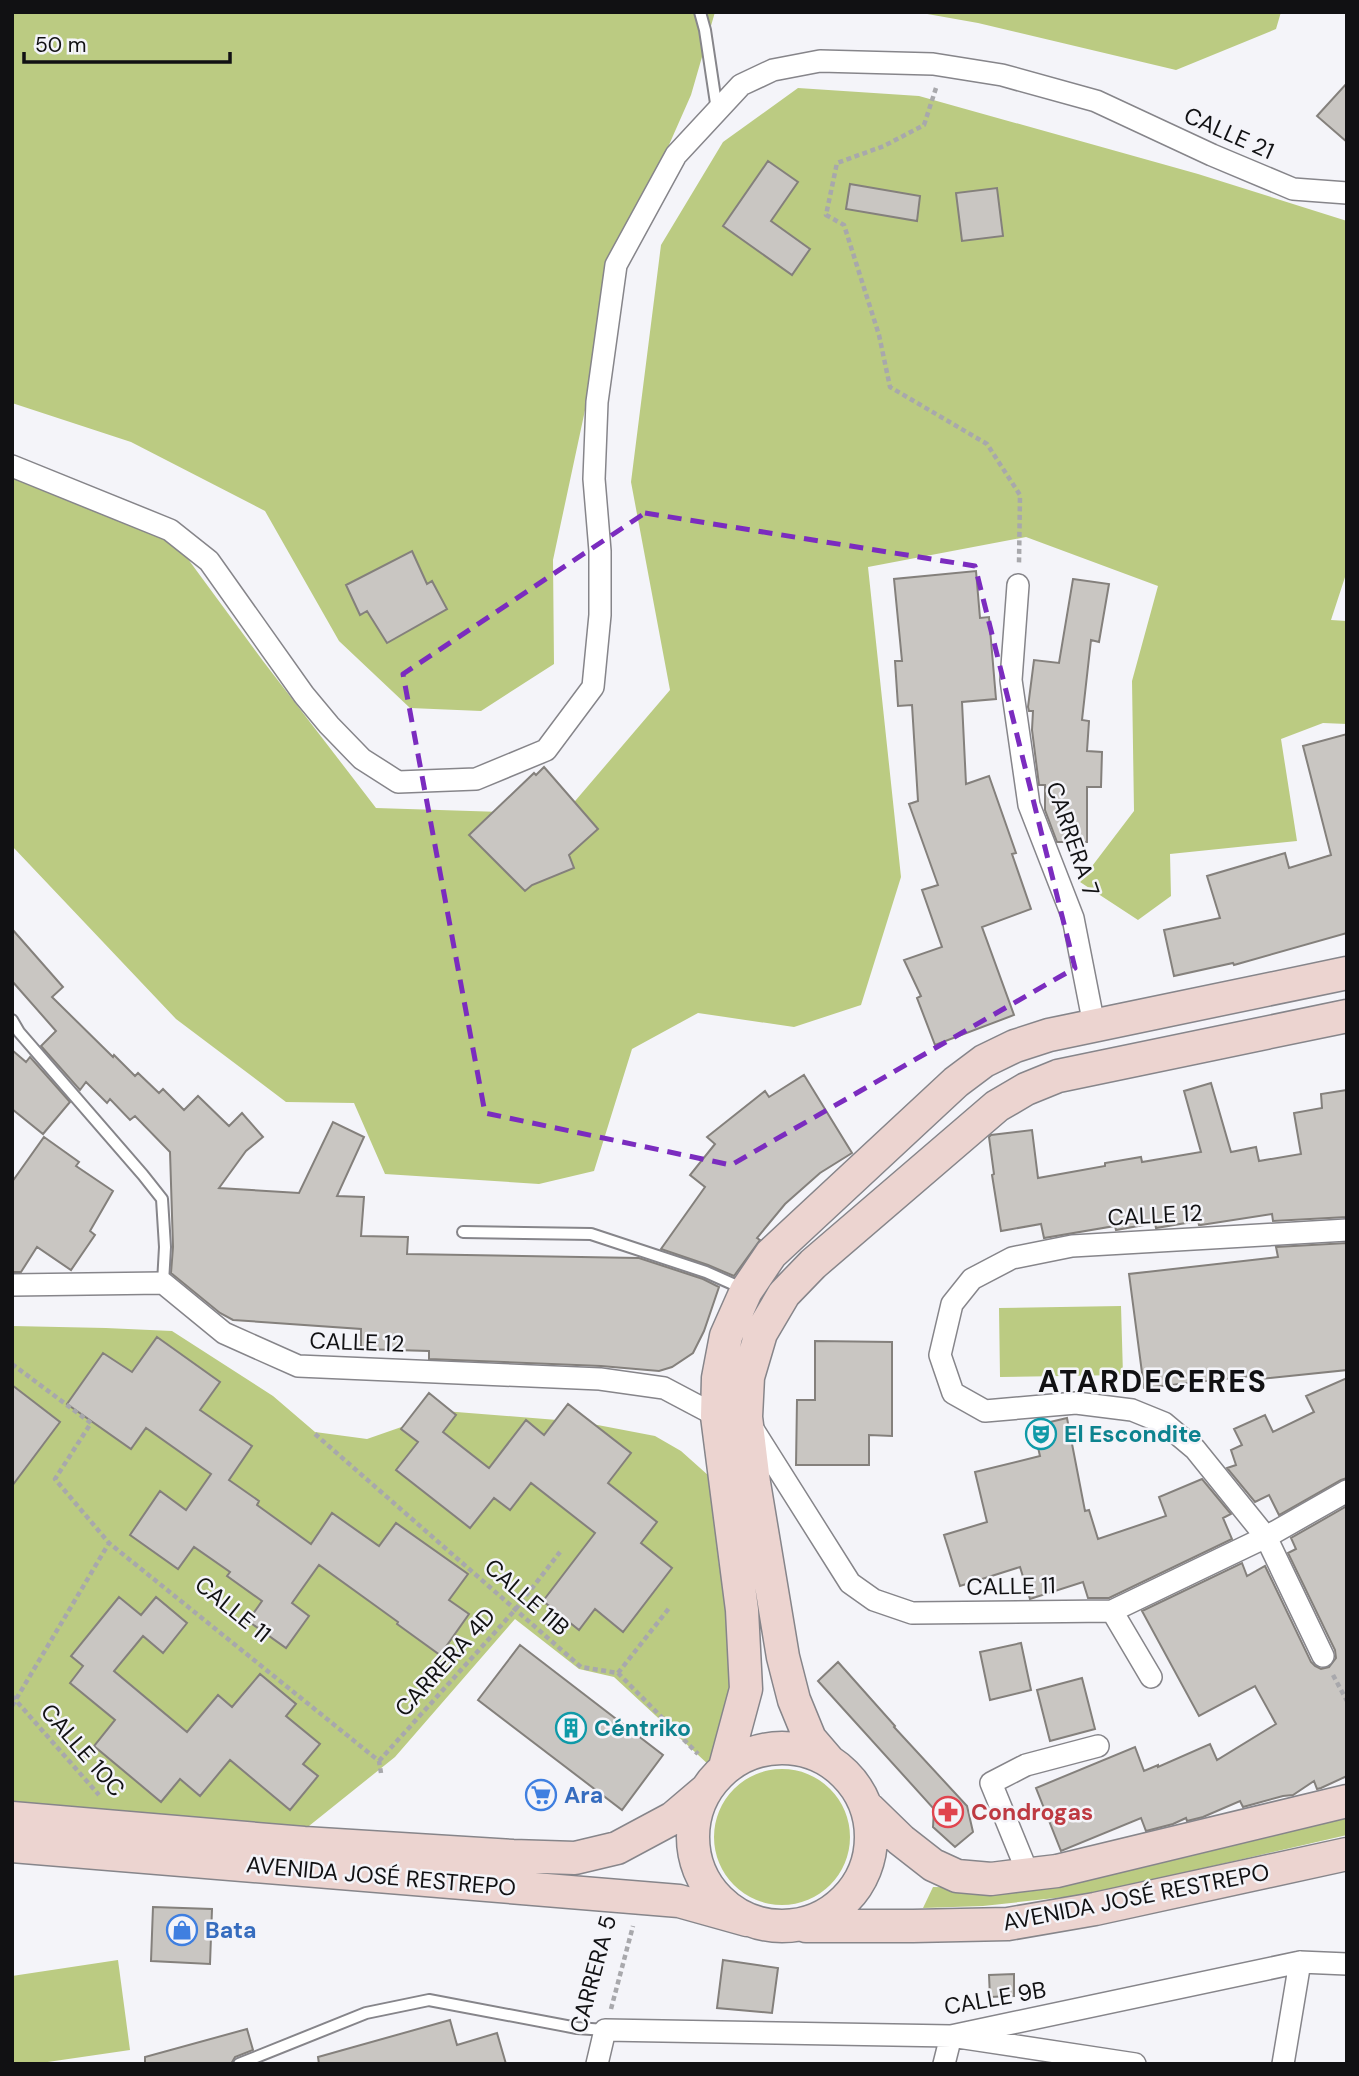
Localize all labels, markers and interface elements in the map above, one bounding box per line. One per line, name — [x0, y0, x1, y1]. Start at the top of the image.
scale bar — [24, 21, 231, 65]
text: 50 m — [35, 31, 86, 59]
street label: CALLE 21 — [1179, 100, 1279, 166]
street label: CARRERA 7 — [1039, 778, 1107, 900]
street label: CALLE 12 — [1107, 1198, 1203, 1232]
street label: CALLE 12 — [309, 1325, 405, 1359]
district label: ATARDECERES — [1038, 1362, 1268, 1401]
theatre icon: El Escondite — [1024, 1417, 1058, 1451]
place label: El Escondite — [1064, 1419, 1202, 1449]
street label: CALLE 11B — [478, 1552, 576, 1642]
street label: CALLE 11 — [189, 1569, 277, 1649]
street label: CALLE 11 — [966, 1570, 1056, 1602]
street label: CARRERA 4D — [388, 1601, 502, 1723]
street label: CALLE 10C — [34, 1697, 132, 1803]
building icon: Céntriko — [554, 1711, 588, 1745]
place label: Céntriko — [594, 1713, 691, 1743]
supermarket icon: Ara — [524, 1778, 558, 1812]
place label: Ara — [564, 1780, 603, 1810]
pharmacy icon: Condrogas — [931, 1795, 965, 1829]
place label: Condrogas — [971, 1797, 1093, 1827]
street label: AVENIDA JOSÉ RESTREPO — [245, 1849, 517, 1903]
street label: AVENIDA JOSÉ RESTREPO — [1000, 1856, 1272, 1938]
street label: CARRERA 5 — [563, 1912, 623, 2036]
shop icon: Bata — [165, 1913, 199, 1947]
place label: Bata — [205, 1915, 256, 1945]
street label: CALLE 9B — [942, 1974, 1048, 2022]

